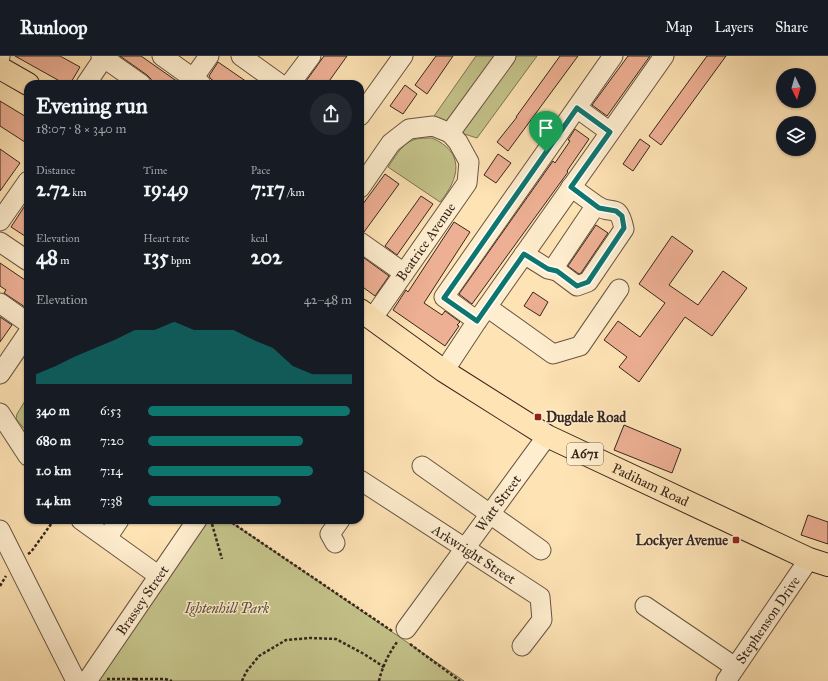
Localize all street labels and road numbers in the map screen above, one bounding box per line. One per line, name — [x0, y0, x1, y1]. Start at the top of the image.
street label: Beatrice Avenue — [393, 199, 459, 284]
road number: A671 — [567, 443, 603, 465]
street label: Padiham Road — [609, 459, 692, 510]
street label: Watt Street — [472, 471, 524, 535]
street label: Arkwright Street — [428, 520, 519, 588]
street label: Brassey Street — [112, 562, 172, 638]
street label: Stephenson Drive — [732, 573, 803, 667]

